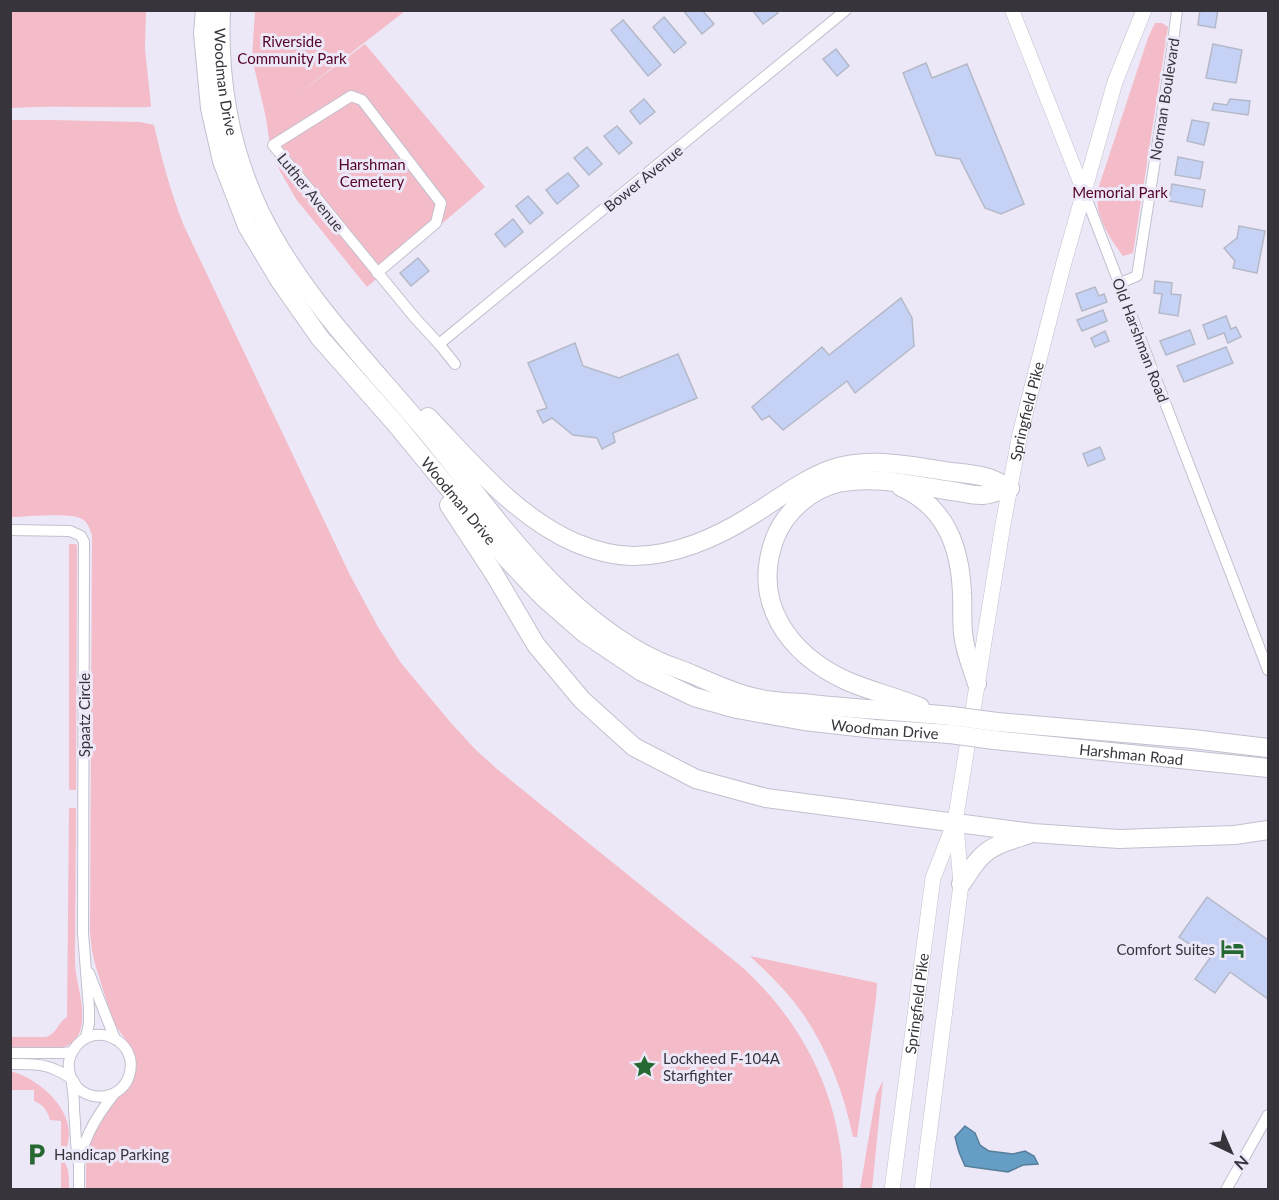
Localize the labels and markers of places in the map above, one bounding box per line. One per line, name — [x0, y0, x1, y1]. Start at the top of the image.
hotel icon: Comfort Suites — [1220, 936, 1246, 962]
place label: Comfort Suites — [1117, 940, 1215, 958]
place label: Lockheed F-104A Starfighter — [663, 1049, 781, 1084]
place icon: Lockheed F-104A Starfighter — [632, 1054, 658, 1080]
parking icon: Handicap Parking — [23, 1141, 49, 1167]
place label: Handicap Parking — [54, 1145, 169, 1163]

